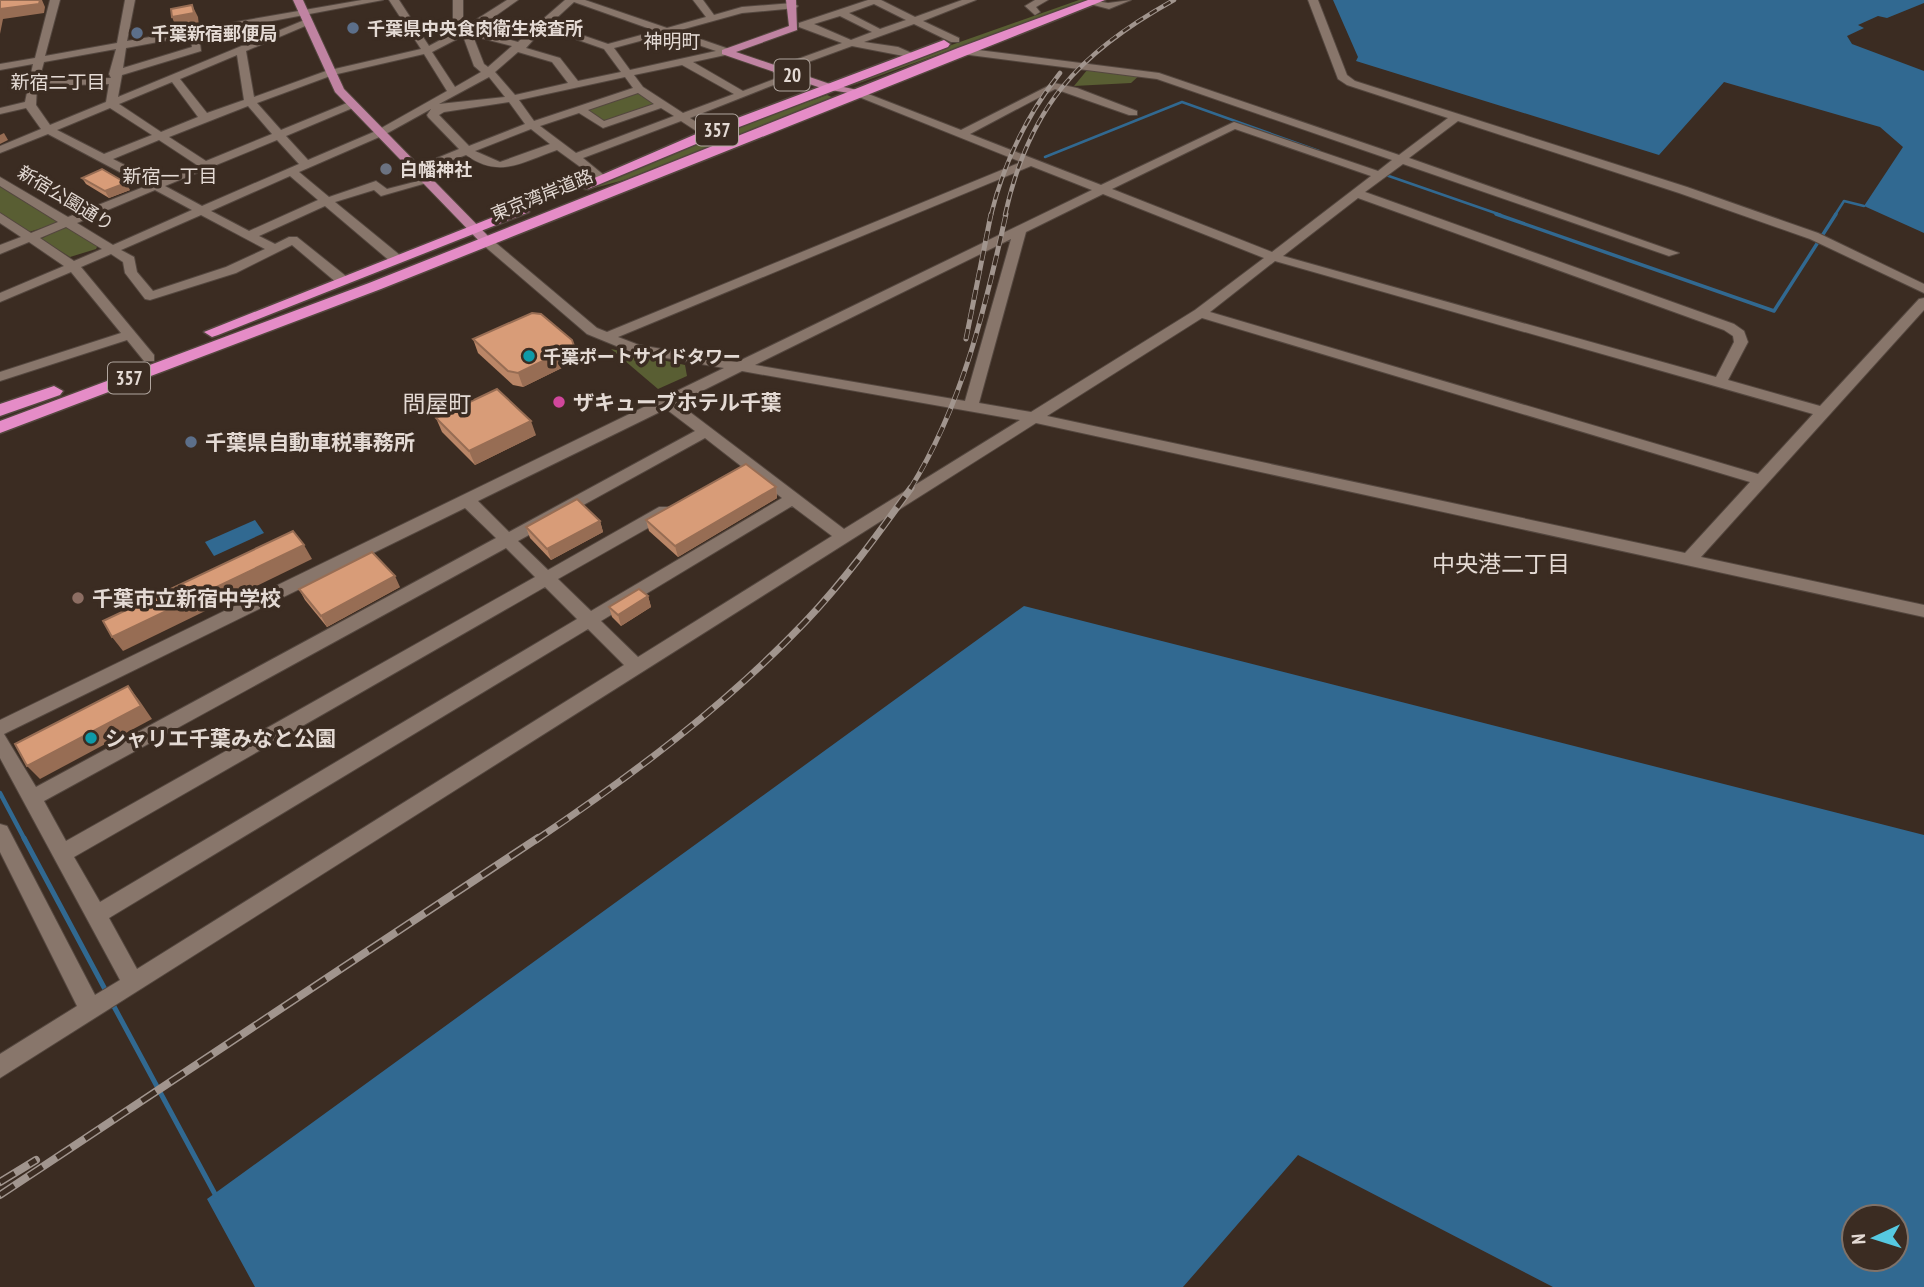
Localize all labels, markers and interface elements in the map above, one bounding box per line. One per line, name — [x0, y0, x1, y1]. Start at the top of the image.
place label: 千葉県中央食肉衛生検査所 — [367, 17, 583, 40]
marker: 千葉県中央食肉衛生検査所 — [345, 20, 361, 36]
place label: 千葉新宿郵便局 — [151, 22, 277, 45]
marker: 千葉新宿郵便局 — [129, 25, 145, 41]
district label: 神明町 — [643, 29, 701, 53]
road number: 20 — [774, 60, 810, 90]
district label: 新宿二丁目 — [10, 70, 106, 94]
road number: 357 — [696, 114, 738, 146]
place label: 白幡神社 — [400, 158, 472, 181]
street label: 新宿公園通り — [14, 160, 118, 236]
marker: 白幡神社 — [378, 161, 394, 177]
district label: 新宿一丁目 — [122, 164, 218, 188]
street label: 東京湾岸道路 — [488, 164, 596, 226]
place label: 千葉ポートサイドタワー — [543, 345, 741, 368]
marker: 千葉ポートサイドタワー — [521, 348, 537, 364]
road number: 357 — [108, 362, 150, 394]
district label: 問屋町 — [403, 389, 472, 418]
place label: ザキューブホテル千葉 — [573, 389, 782, 416]
marker: ザキューブホテル千葉 — [551, 394, 567, 410]
place label: 千葉県自動車税事務所 — [205, 429, 415, 456]
marker: 千葉県自動車税事務所 — [183, 434, 199, 450]
district label: 中央港二丁目 — [1432, 549, 1570, 578]
place label: 千葉市立新宿中学校 — [92, 585, 281, 612]
marker: 千葉市立新宿中学校 — [70, 590, 86, 606]
place label: シャリエ千葉みなと公園 — [105, 725, 336, 752]
marker: シャリエ千葉みなと公園 — [83, 730, 99, 746]
north arrow — [1840, 1203, 1910, 1273]
text: N — [1846, 1233, 1870, 1245]

